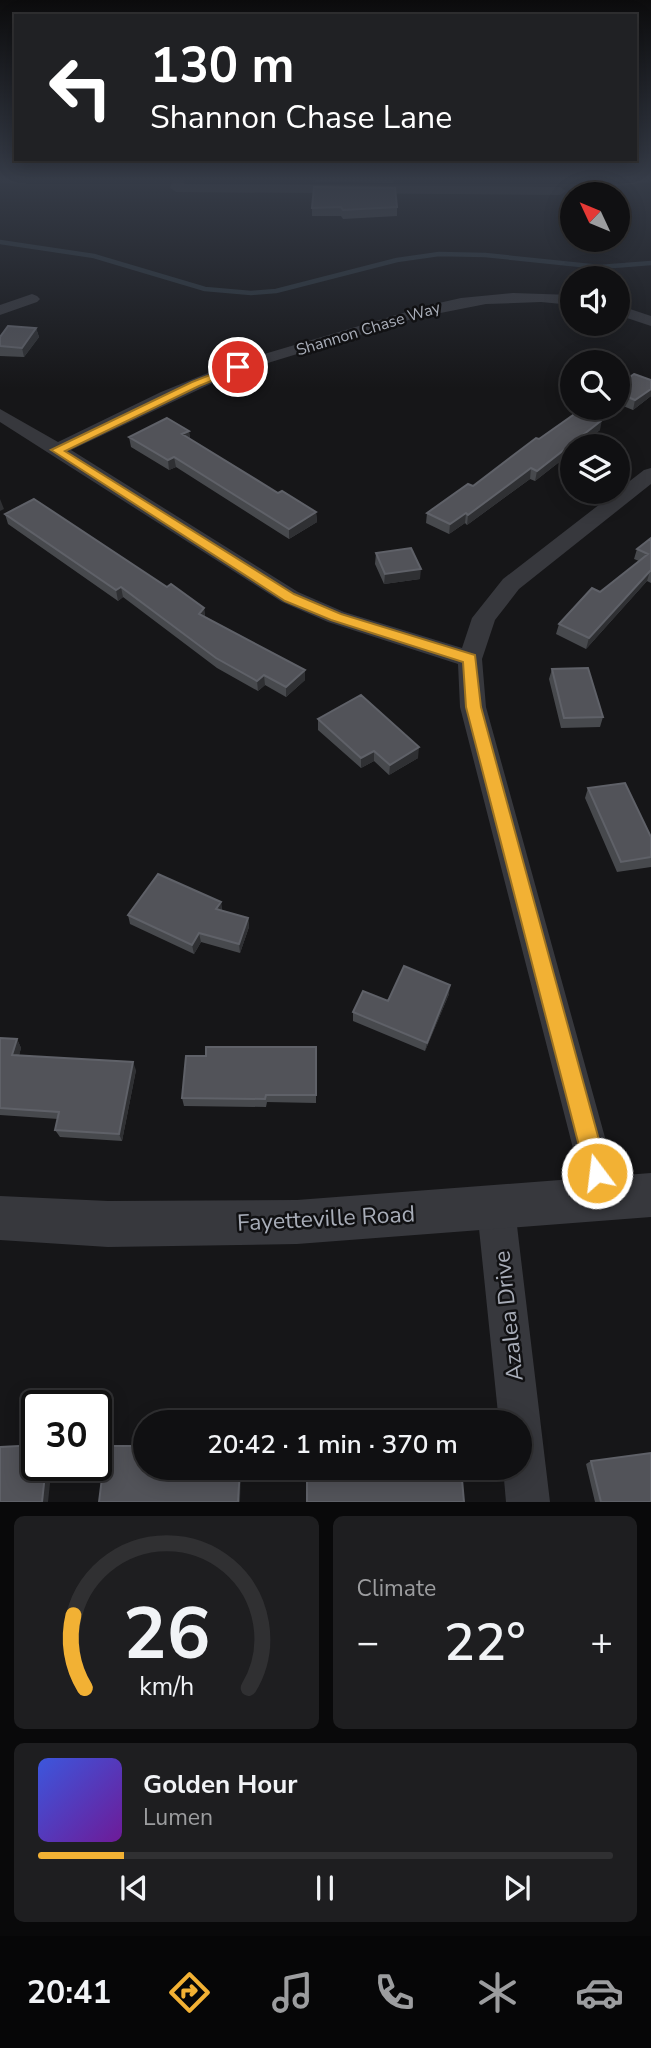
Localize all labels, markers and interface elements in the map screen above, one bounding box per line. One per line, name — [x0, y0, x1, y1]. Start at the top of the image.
text: 130 m — [150, 32, 294, 99]
icon: left — [35, 42, 126, 133]
text: Shannon Chase Lane — [150, 96, 452, 139]
north arrow — [560, 182, 630, 252]
map controls — [560, 182, 630, 504]
button: sound — [560, 266, 630, 336]
street label: Shannon Chase Way — [294, 296, 444, 361]
pin — [208, 337, 268, 397]
icon: arrive — [219, 348, 257, 386]
button: search — [560, 350, 630, 420]
button: layers — [560, 434, 630, 504]
position arrow — [560, 1136, 634, 1210]
street label: Fayetteville Road — [236, 1198, 416, 1239]
street label: Azalea Drive — [486, 1249, 531, 1383]
speed limit sign: 30 — [21, 1390, 112, 1481]
text: 20:42 · 1 min · 370 m — [207, 1427, 458, 1462]
text: Climate — [357, 1573, 436, 1604]
text: 26 — [123, 1585, 210, 1685]
text: 22° — [444, 1607, 526, 1678]
text: − — [357, 1617, 379, 1668]
text: + — [590, 1617, 613, 1668]
text: km/h — [139, 1670, 194, 1704]
text: Golden Hour — [143, 1767, 298, 1802]
text: Lumen — [143, 1802, 213, 1833]
icon: previous — [115, 1869, 153, 1907]
icon: pause — [306, 1869, 344, 1907]
icon: next — [498, 1869, 536, 1907]
icon: directions — [165, 1968, 214, 2017]
icon: music — [268, 1968, 317, 2017]
icon: phone — [370, 1968, 419, 2017]
icon: climate — [473, 1968, 522, 2017]
icon: car — [575, 1968, 624, 2017]
text: 20:41 — [27, 1971, 112, 2014]

